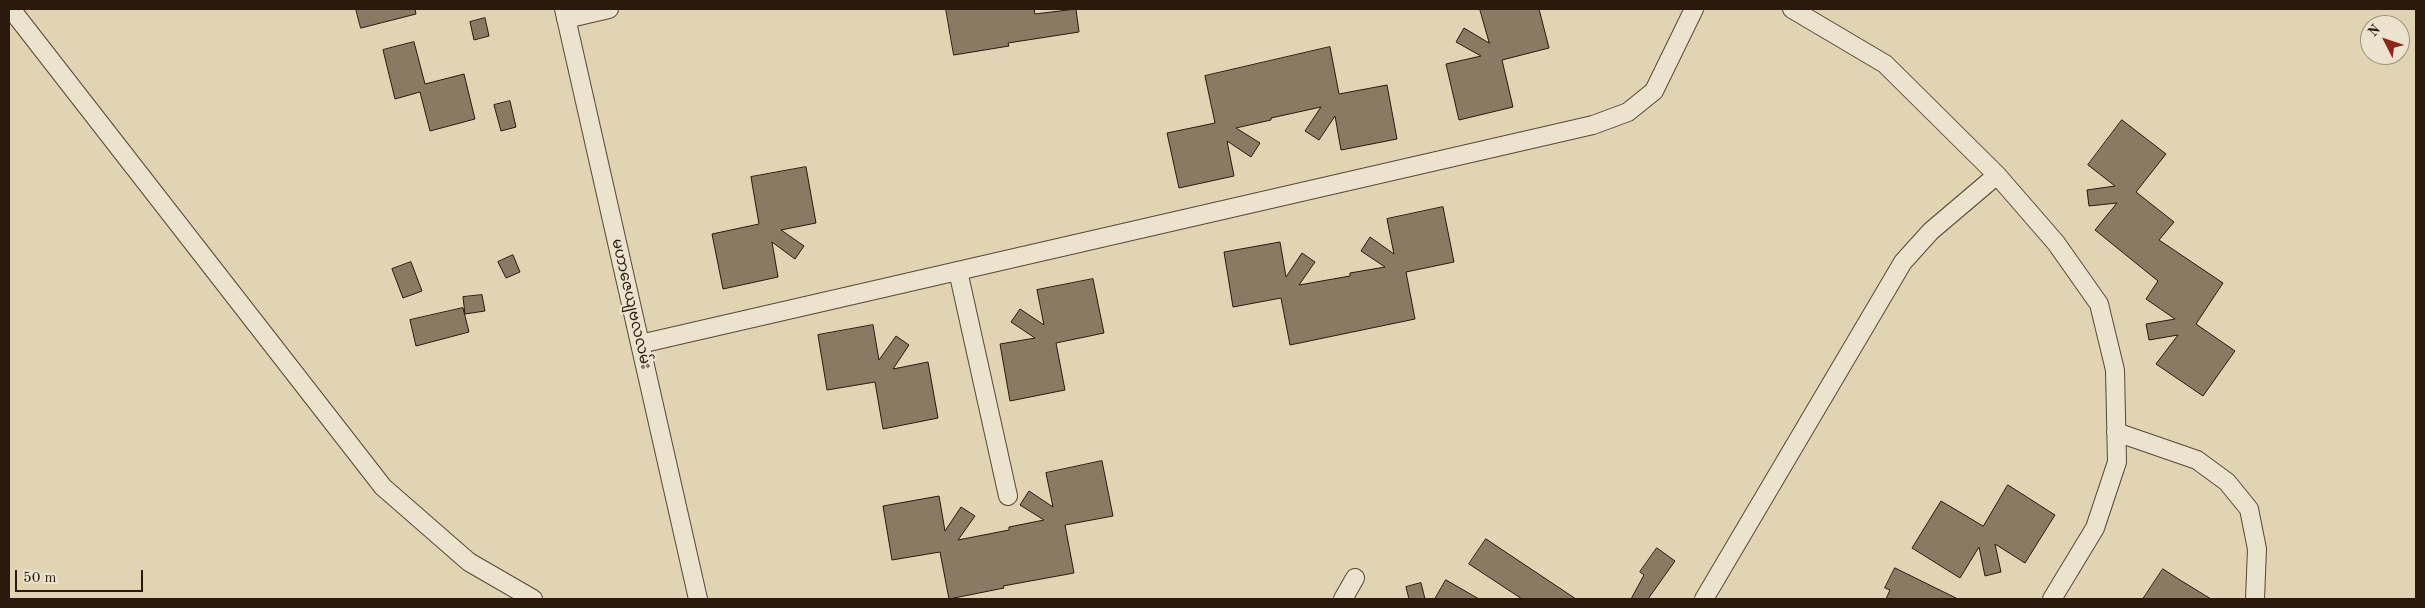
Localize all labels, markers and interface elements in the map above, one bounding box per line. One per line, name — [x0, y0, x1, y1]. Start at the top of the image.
north arrow — [2360, 15, 2410, 65]
text: N — [2366, 22, 2383, 39]
street label: မဟာဇေယျဗလလမ်း — [607, 237, 655, 371]
scale bar — [18, 560, 145, 592]
text: 50 m — [23, 571, 57, 586]

